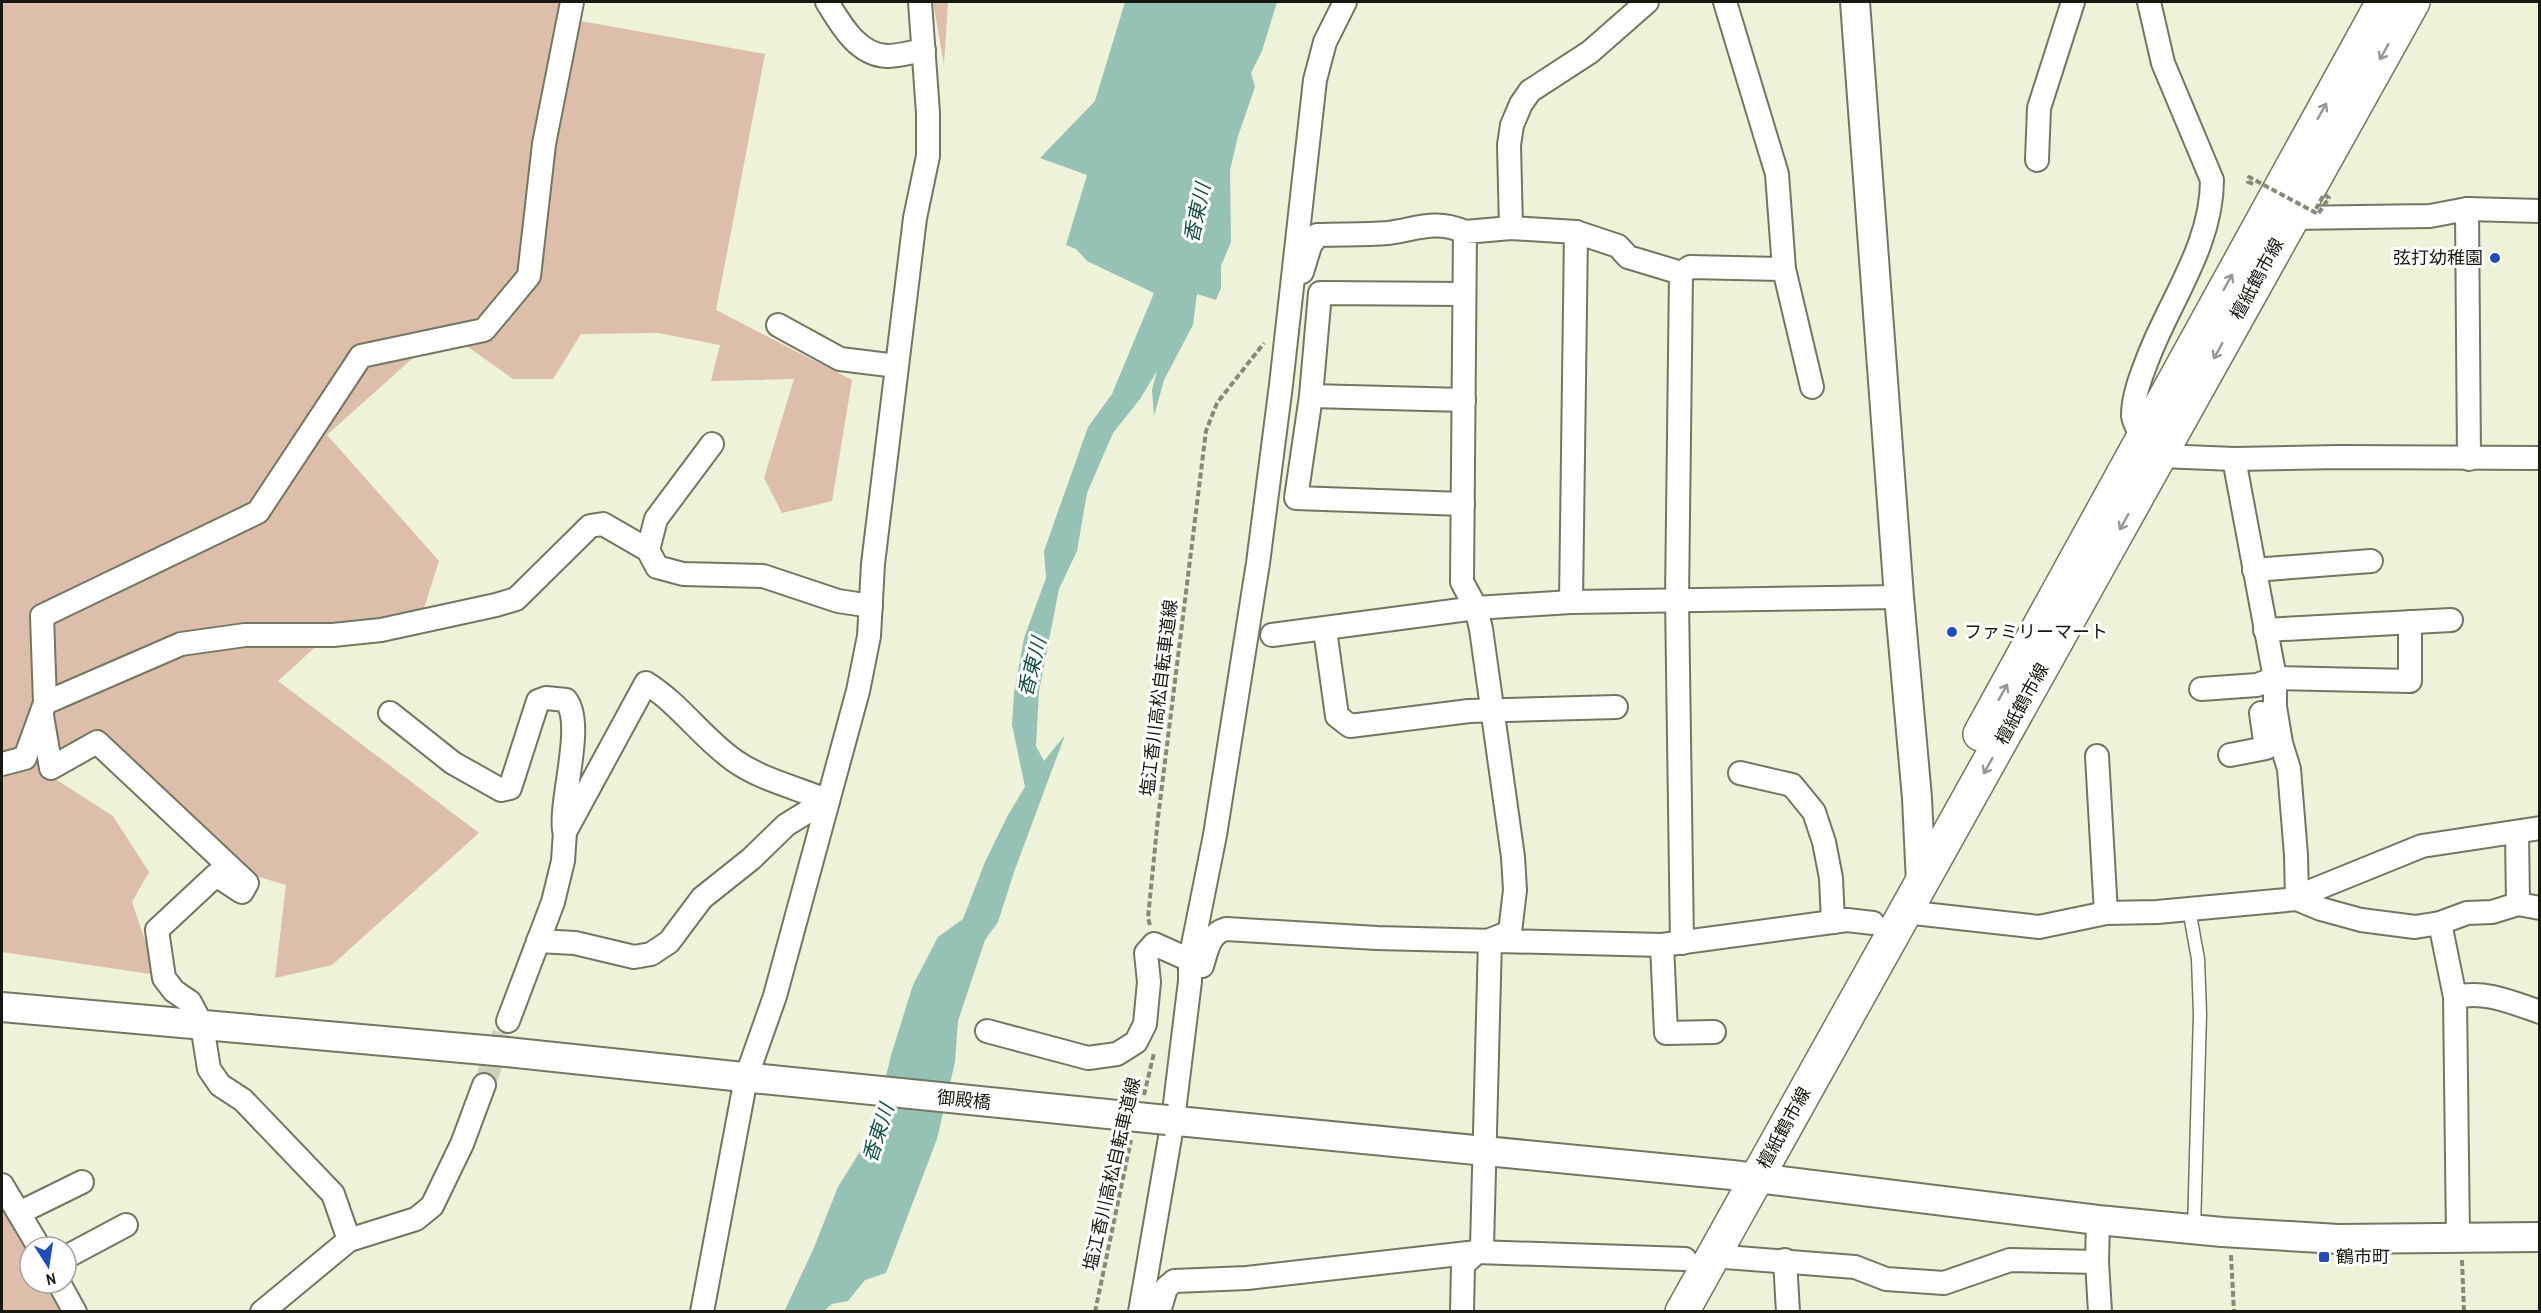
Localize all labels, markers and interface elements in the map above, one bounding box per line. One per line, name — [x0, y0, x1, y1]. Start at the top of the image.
one-way arrow — [2378, 43, 2389, 61]
one-way arrow — [2316, 103, 2328, 120]
water label: 香東川 — [1177, 179, 1216, 245]
street label: 檀紙鶴市線 — [2224, 233, 2289, 324]
place label: 弦打幼稚園 — [2393, 245, 2483, 270]
marker: 弦打幼稚園 — [2488, 251, 2502, 265]
one-way arrow — [2223, 273, 2234, 291]
one-way arrow — [2212, 342, 2223, 360]
one-way arrow — [2118, 513, 2130, 530]
street label: 塩江香川高松自転車道線 — [1134, 598, 1183, 798]
place label: ファミリーマート — [1964, 619, 2108, 644]
marker: ファミリーマート — [1945, 625, 1959, 639]
water label: 香東川 — [1011, 633, 1052, 699]
street label: 檀紙鶴市線 — [1989, 658, 2054, 749]
one-way arrow — [1997, 684, 2009, 701]
one-way arrow — [1982, 756, 1993, 774]
street label: 塩江香川高松自転車道線 — [1077, 1075, 1146, 1273]
street label: 檀紙鶴市線 — [1751, 1082, 1816, 1173]
street label: 御殿橋 — [936, 1084, 992, 1115]
water label: 香東川 — [855, 1098, 900, 1166]
north arrow — [18, 1235, 78, 1295]
place label: 鶴市町 — [2336, 1244, 2390, 1269]
marker: 鶴市町 — [2317, 1250, 2331, 1264]
text: N — [44, 1268, 58, 1291]

